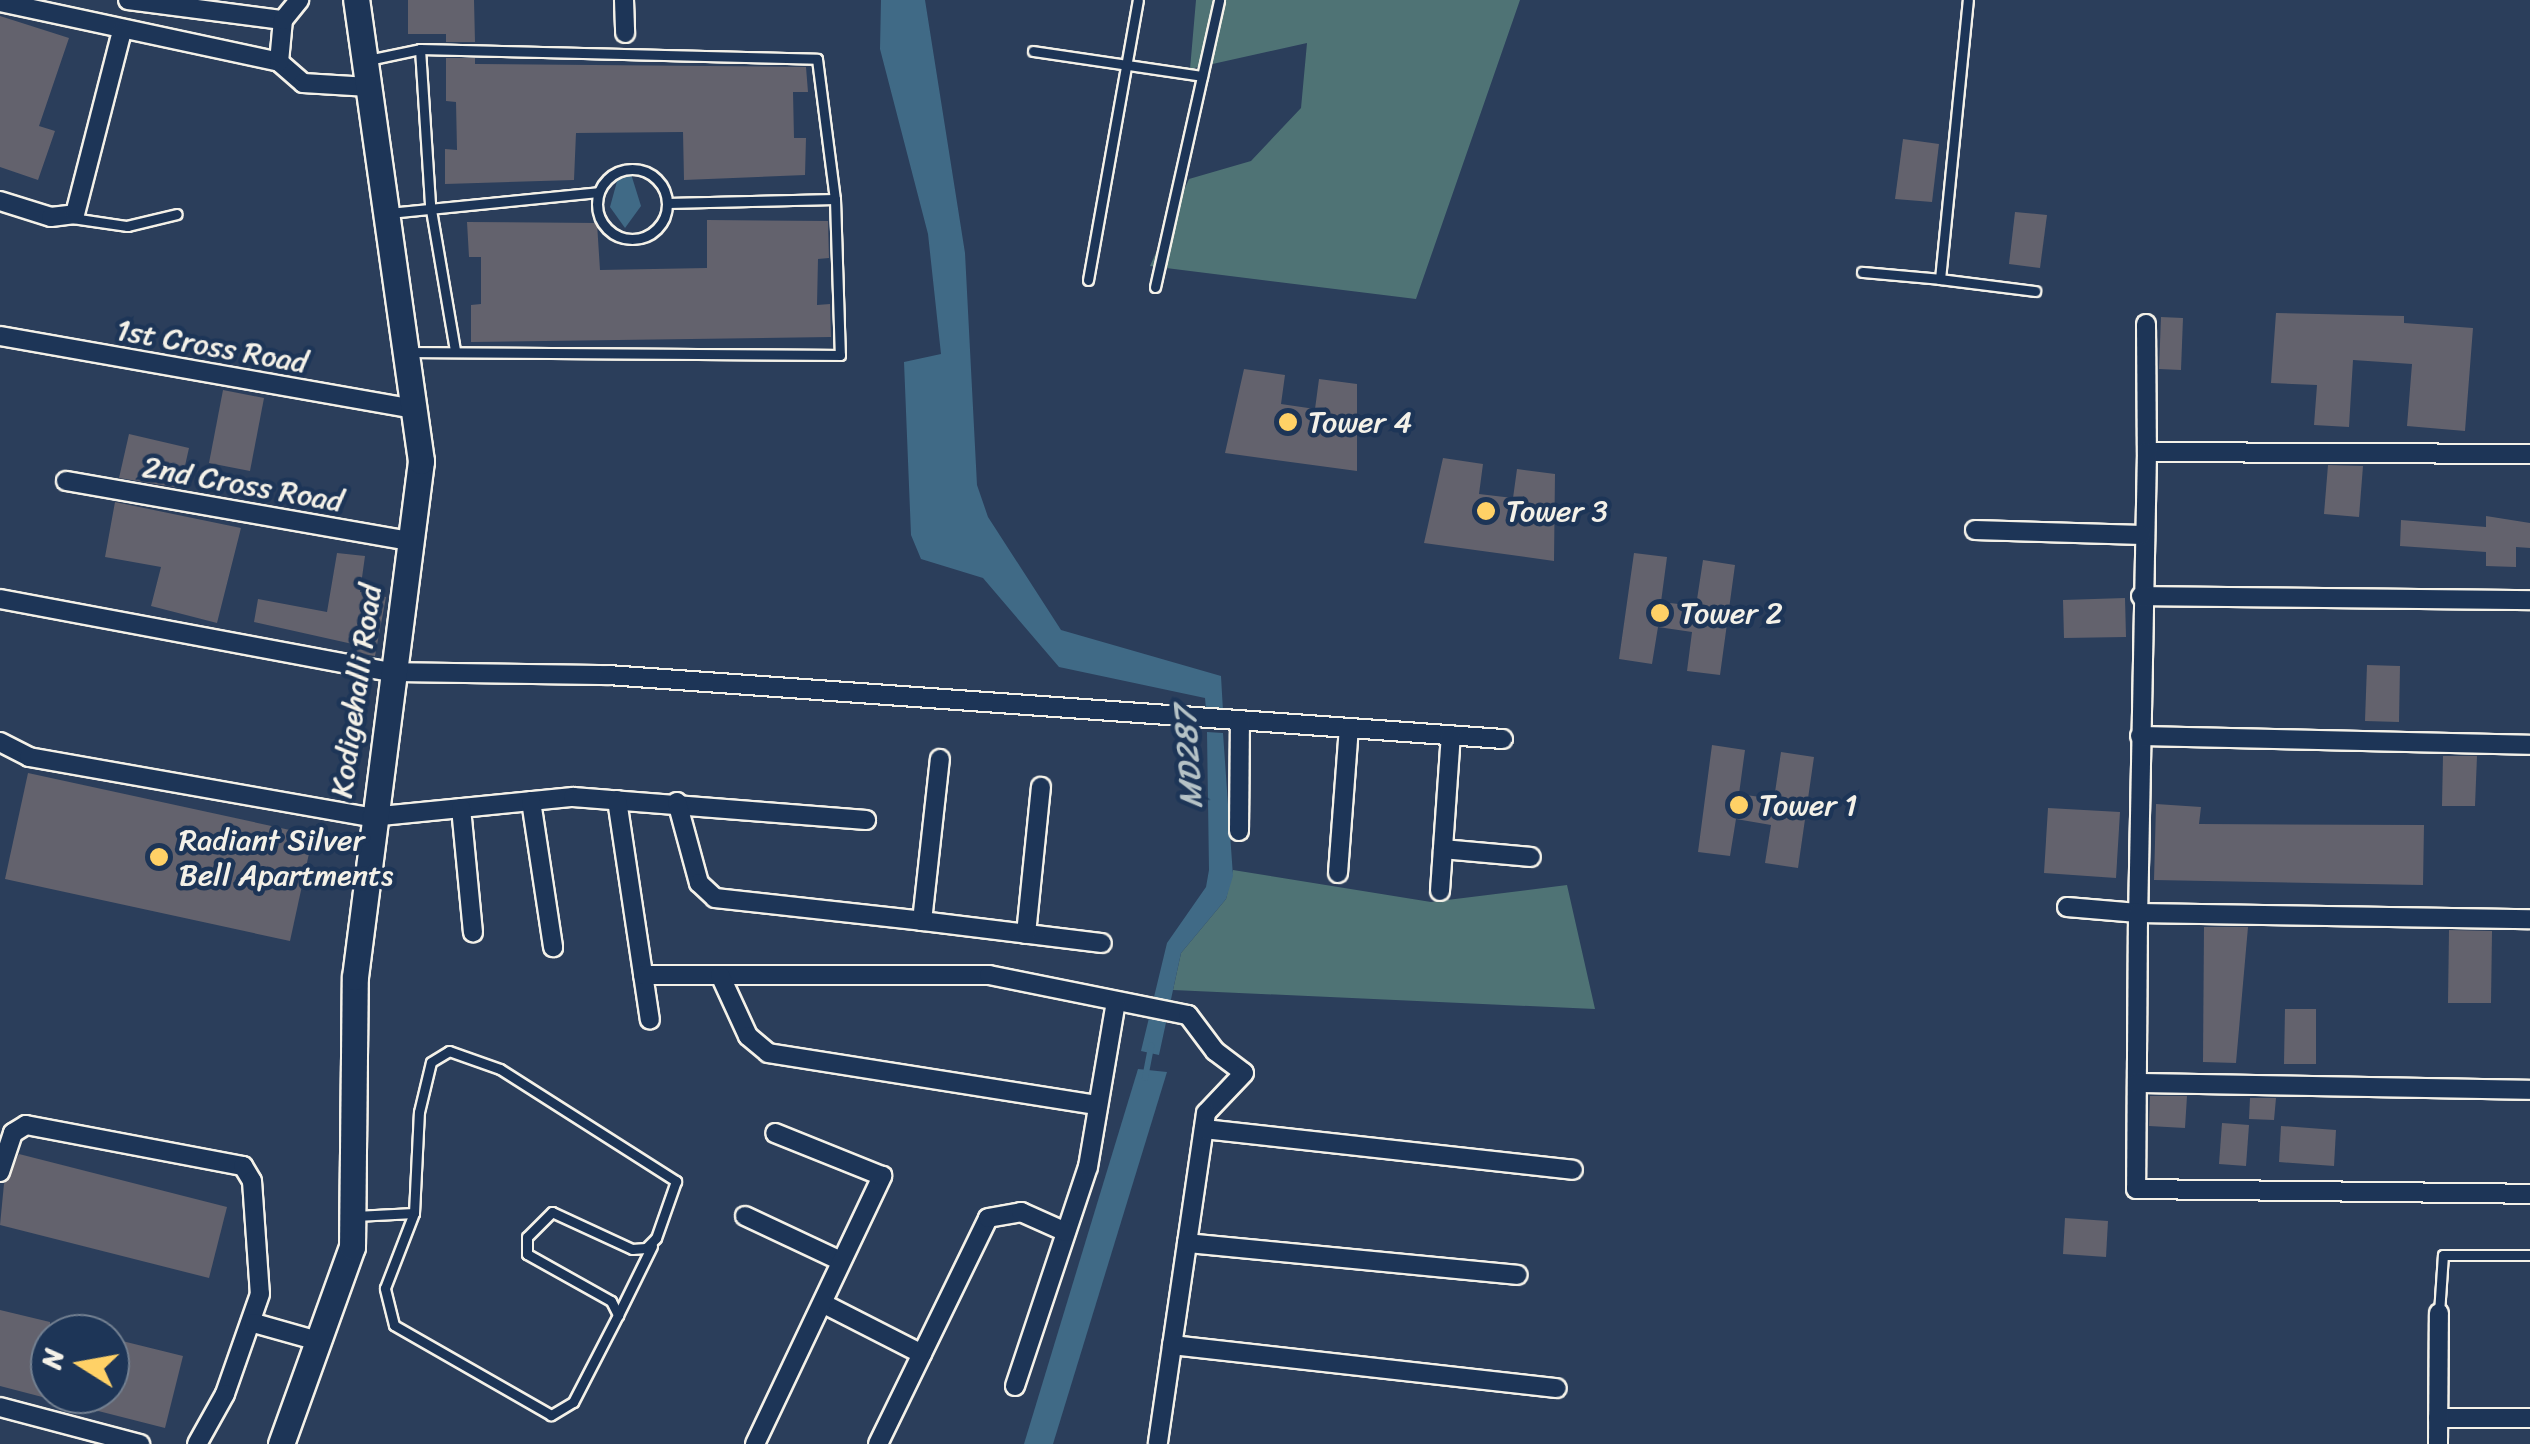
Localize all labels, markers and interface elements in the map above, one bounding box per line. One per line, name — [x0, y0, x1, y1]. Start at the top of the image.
street label: 1st Cross Road — [114, 312, 310, 380]
place label: Tower 4 — [1308, 404, 1412, 440]
marker: Tower 4 — [1277, 411, 1299, 433]
street label: 2nd Cross Road — [141, 449, 345, 519]
place label: Tower 3 — [1506, 493, 1608, 529]
marker: Tower 3 — [1475, 500, 1497, 522]
street label: Kodigehalli Road — [323, 582, 389, 800]
place label: Tower 2 — [1680, 595, 1783, 631]
marker: Tower 2 — [1649, 602, 1671, 624]
water label: MD287 — [1166, 706, 1212, 810]
place label: Tower 1 — [1759, 787, 1857, 823]
marker: Tower 1 — [1728, 794, 1750, 816]
place label: Radiant Silver Bell Apartments — [179, 822, 394, 892]
marker: Radiant Silver Bell Apartments — [148, 846, 170, 868]
north arrow — [30, 1314, 130, 1414]
text: N — [26, 1344, 78, 1373]

